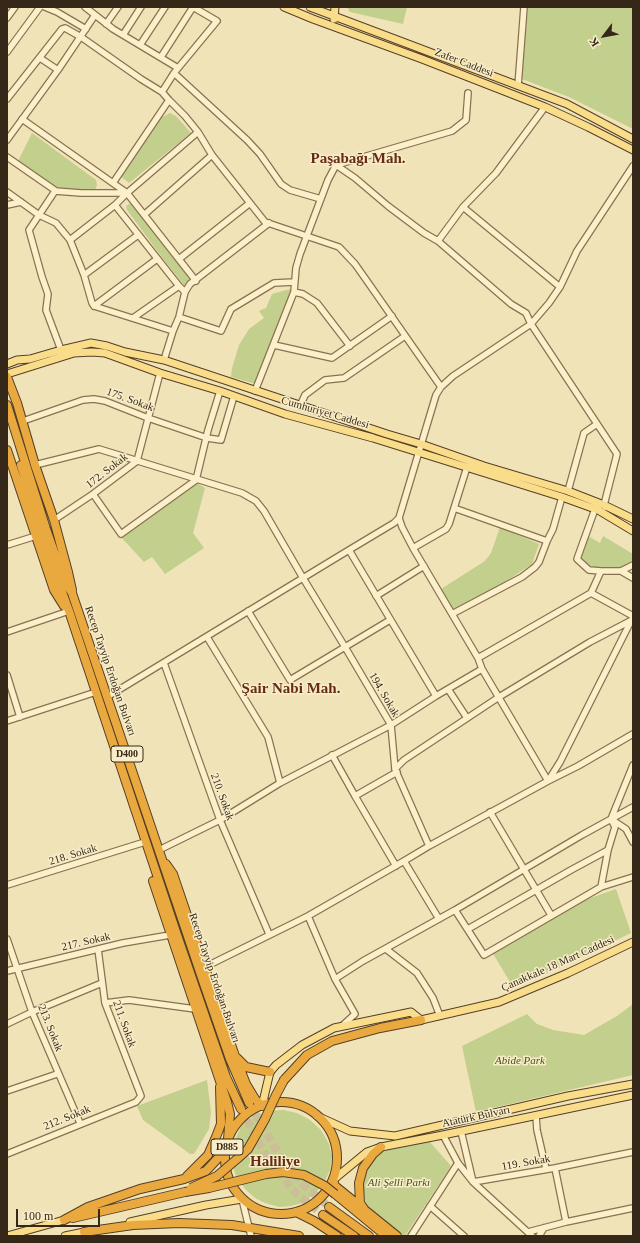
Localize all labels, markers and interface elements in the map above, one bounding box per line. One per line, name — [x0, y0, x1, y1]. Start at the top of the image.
north arrow — [584, 16, 624, 56]
text: K — [586, 36, 601, 49]
street label: Zafer Caddesi — [433, 46, 495, 80]
district label: Paşabağı Mah. — [310, 150, 406, 168]
street label: 175. Sokak — [104, 385, 156, 415]
street label: Cumhuriyet Caddesi — [280, 394, 370, 432]
street label: 172. Sokak — [83, 451, 131, 491]
street label: Recep Tayyip Erdoğan Bulvarı — [82, 604, 138, 738]
street label: 194. Sokak — [366, 670, 402, 720]
district label: Şair Nabi Mah. — [242, 680, 340, 698]
road number: D400 — [111, 746, 143, 762]
street label: 210. Sokak — [207, 771, 237, 823]
street label: 218. Sokak — [47, 841, 99, 869]
street label: Recep Tayyip Erdoğan Bulvarı — [186, 911, 242, 1045]
street label: 217. Sokak — [60, 930, 112, 954]
street label: Çanakkale 18 Mart Caddesi — [499, 933, 617, 995]
street label: 211. Sokak — [109, 999, 139, 1049]
street label: 213. Sokak — [35, 1003, 65, 1053]
park label: Abide Park — [495, 1054, 545, 1068]
street label: 212. Sokak — [42, 1103, 92, 1133]
street label: Atatürk Bulvarı — [441, 1103, 511, 1131]
road number: D885 — [211, 1139, 243, 1155]
street label: 119. Sokak — [501, 1152, 551, 1174]
district label: Haliliye — [250, 1153, 300, 1171]
park label: Ali Şelli Parkı — [368, 1176, 430, 1190]
scale bar — [18, 1201, 102, 1227]
text: 100 m — [23, 1209, 53, 1223]

